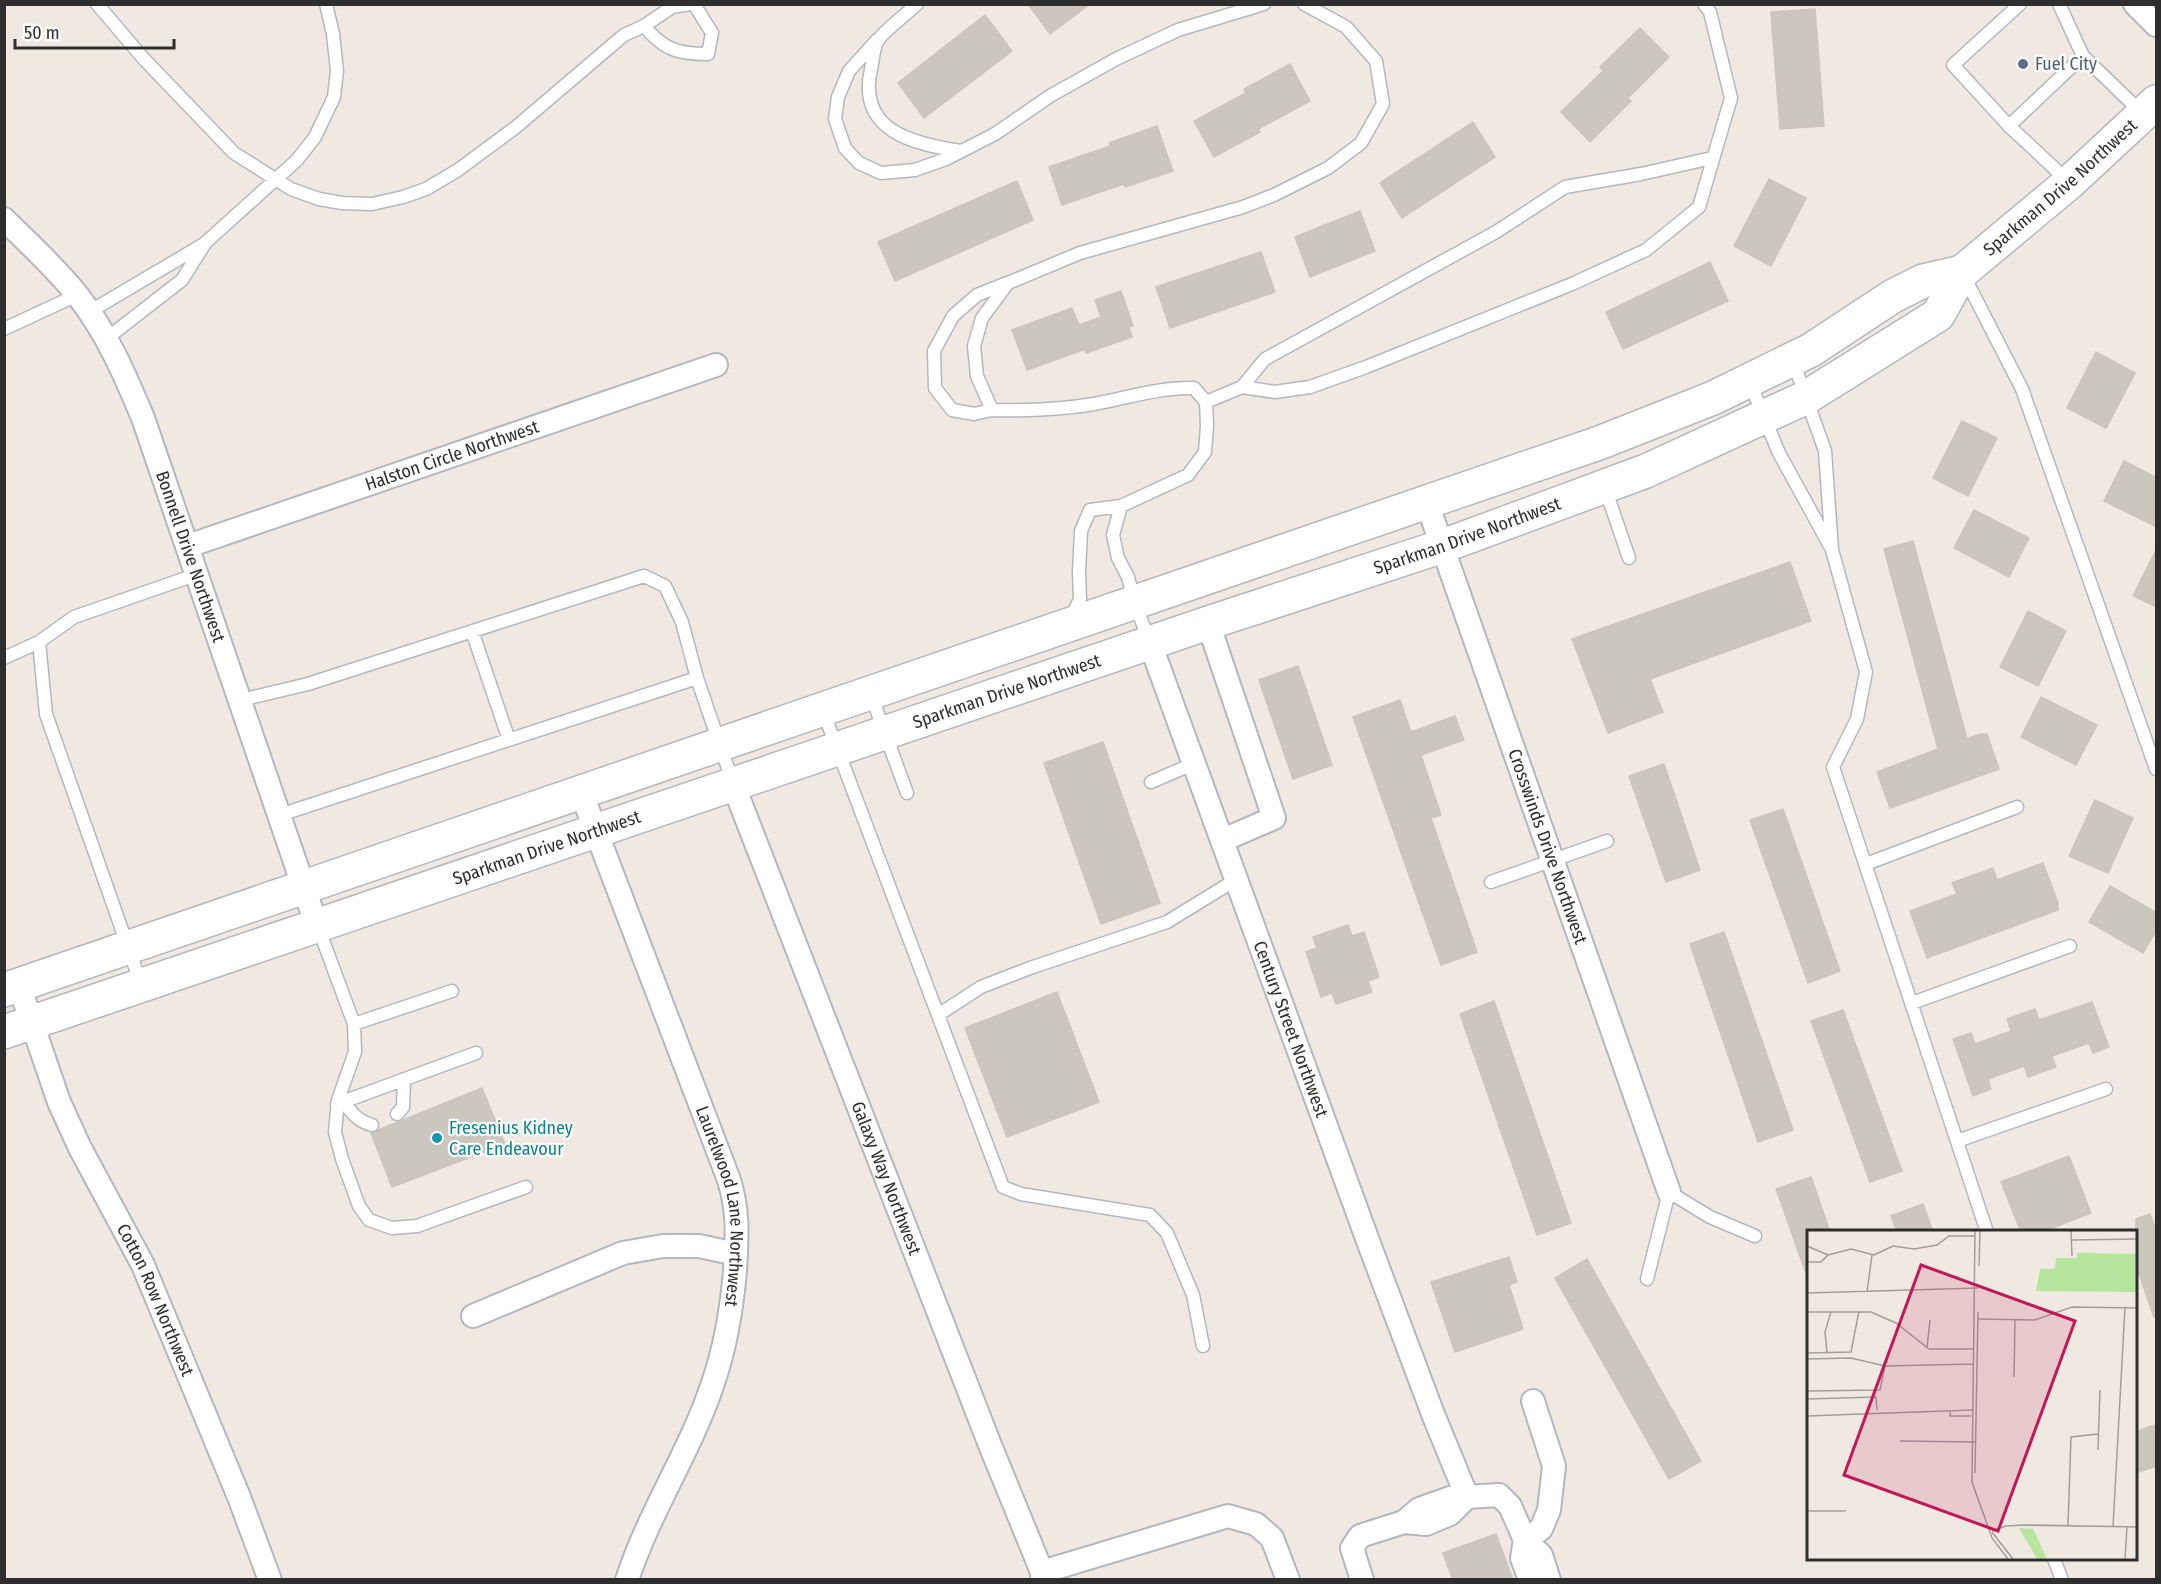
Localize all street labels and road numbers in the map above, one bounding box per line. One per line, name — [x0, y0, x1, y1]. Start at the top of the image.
street label: Sparkman Drive Northwest — [1979, 114, 2142, 260]
street label: Halston Circle Northwest — [362, 416, 542, 495]
street label: Bonnell Drive Northwest — [151, 468, 230, 645]
street label: Sparkman Drive Northwest — [1371, 492, 1564, 579]
street label: Sparkman Drive Northwest — [910, 649, 1104, 733]
street label: Crosswinds Drive Northwest — [1503, 746, 1592, 947]
street label: Sparkman Drive Northwest — [450, 806, 643, 890]
street label: Century Street Northwest — [1249, 938, 1333, 1120]
street label: Galaxy Way Northwest — [847, 1098, 926, 1258]
street label: Laurelwood Lane Northwest — [691, 1103, 748, 1308]
street label: Cotton Row Northwest — [112, 1220, 199, 1379]

